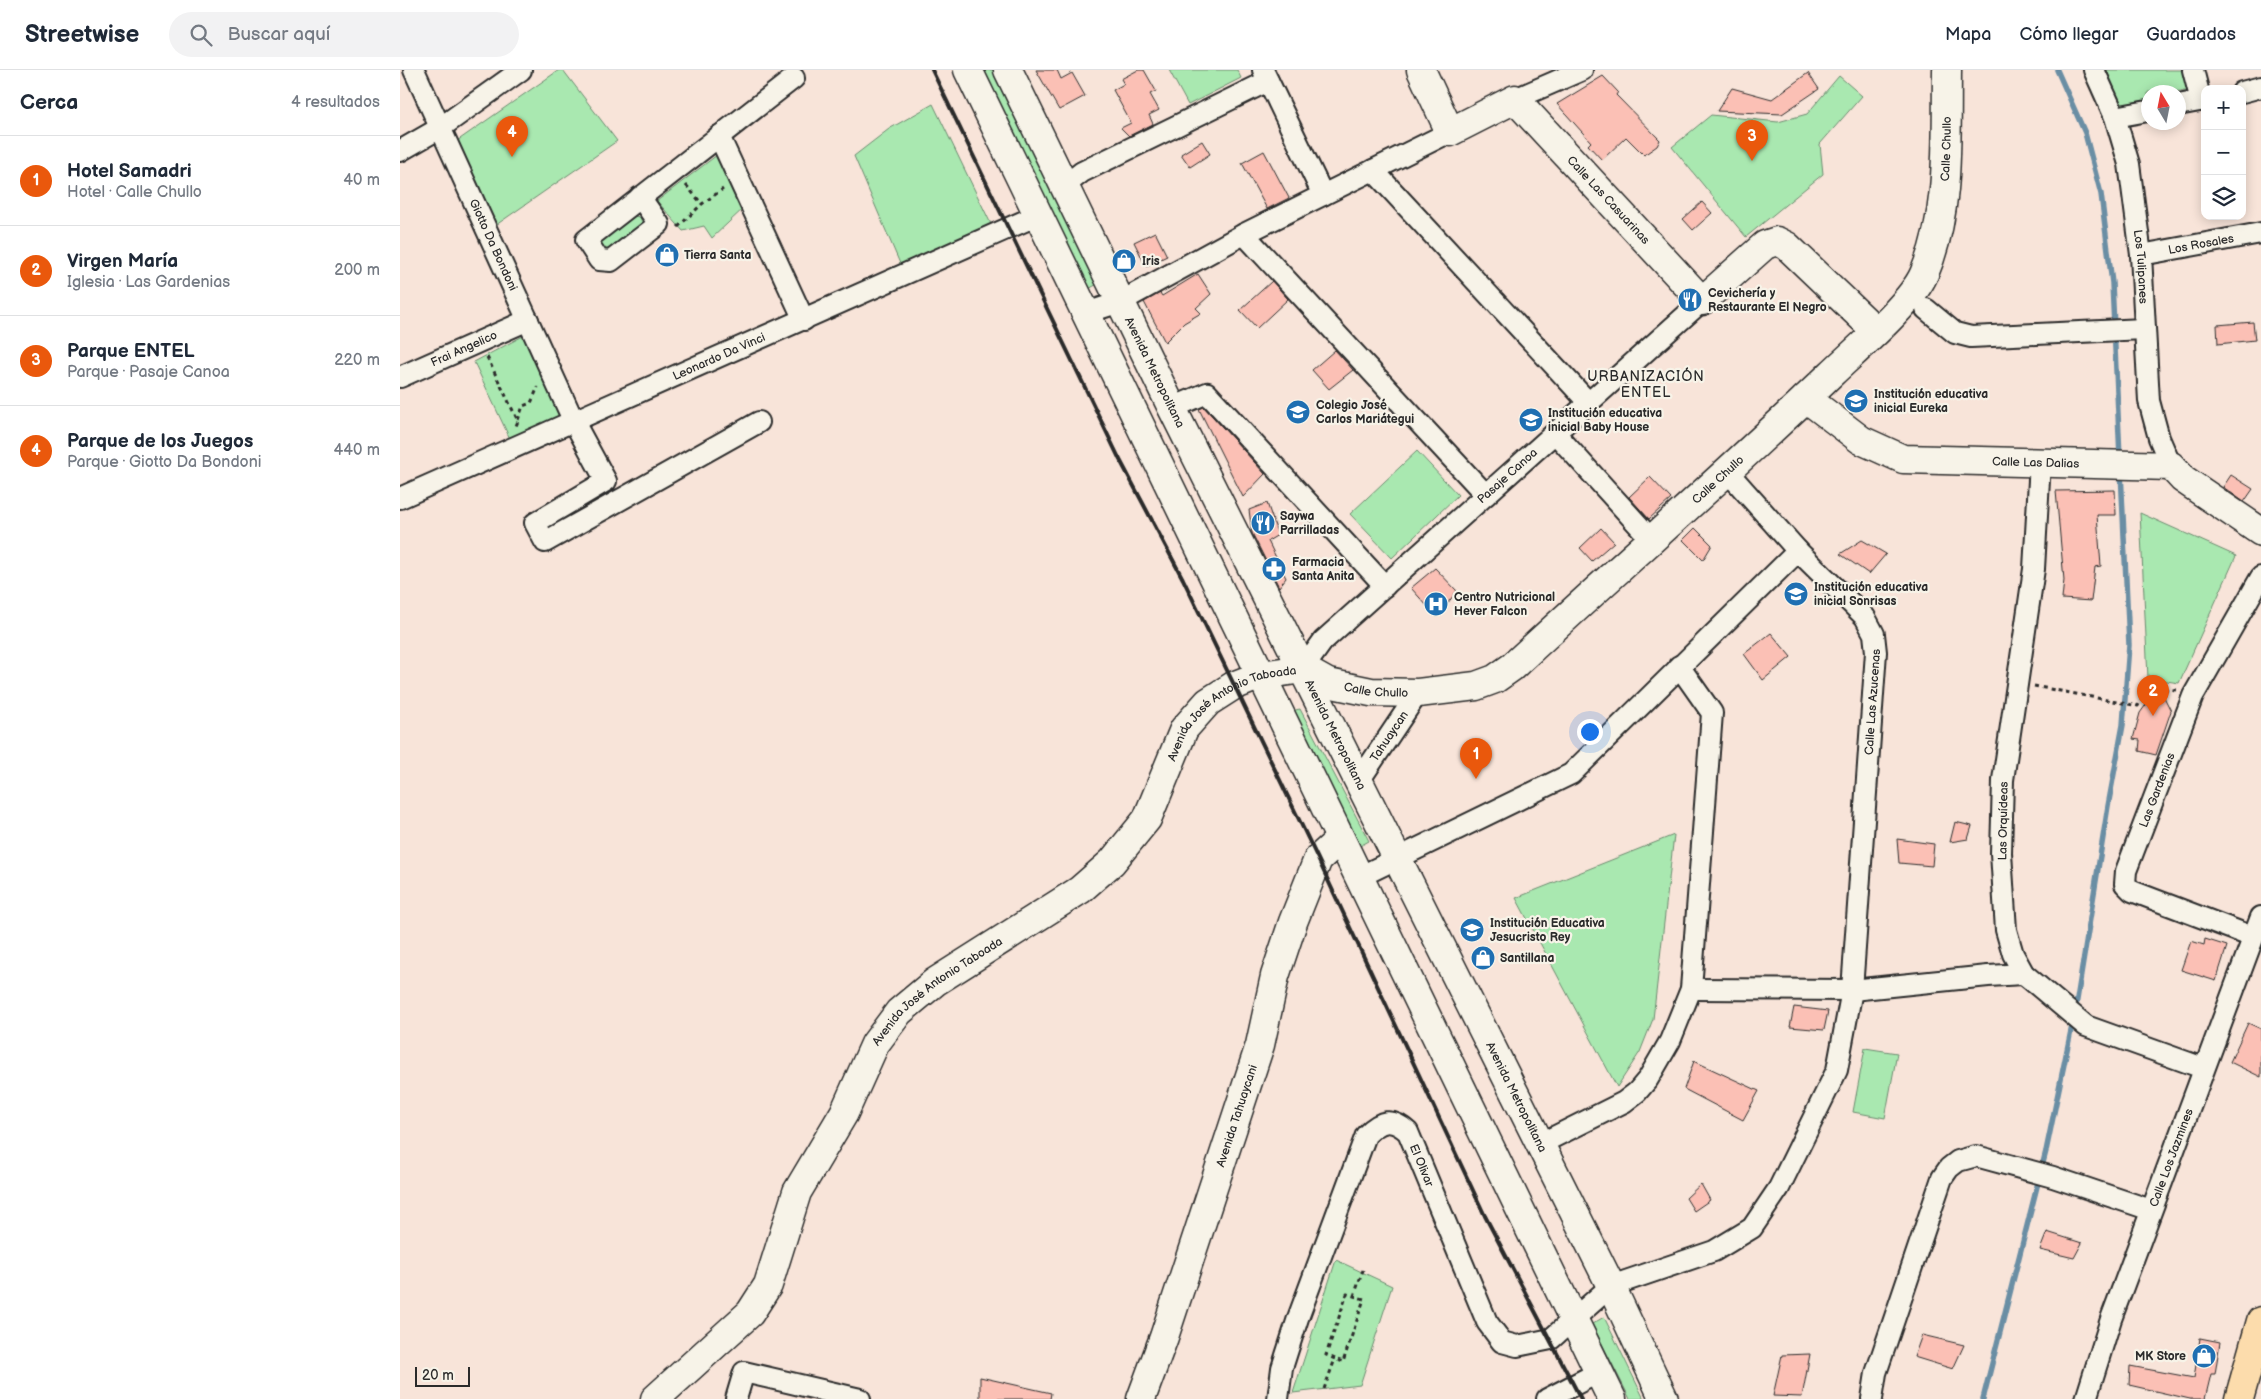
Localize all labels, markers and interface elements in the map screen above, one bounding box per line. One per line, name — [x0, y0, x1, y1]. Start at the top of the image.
search box — [169, 12, 519, 57]
text: Streetwise — [25, 20, 139, 49]
icon: search — [187, 21, 215, 49]
text: Buscar aquí — [227, 23, 330, 46]
text: Mapa — [1945, 24, 1991, 45]
text: Cómo llegar — [2019, 24, 2118, 45]
text: Guardados — [2146, 24, 2236, 45]
north arrow — [2141, 85, 2186, 130]
map controls — [2201, 85, 2246, 220]
button: + — [2201, 85, 2246, 130]
text: Cerca — [20, 90, 78, 115]
text: 4 resultados — [291, 93, 380, 112]
pin: 4 — [496, 116, 528, 157]
street label: Calle Chullo — [1938, 116, 1955, 182]
pin: 3 — [1736, 120, 1768, 161]
button: − — [2201, 130, 2246, 175]
street label: Calle Las Casuarinas — [1564, 153, 1653, 248]
text: Hotel Samadri — [67, 160, 192, 183]
text: 1 — [33, 171, 39, 190]
text: 40 m — [343, 171, 380, 190]
button: layers — [2201, 175, 2246, 220]
text: Hotel · Calle Chullo — [67, 183, 202, 202]
street label: Giotto Da Bondoni — [466, 197, 520, 294]
street label: Los Tulipanes — [2130, 229, 2151, 304]
street label: Los Rosales — [2167, 231, 2235, 258]
shop icon: Tierra Santa — [654, 242, 680, 268]
place label: Tierra Santa — [684, 248, 751, 263]
shop icon: Iris — [1111, 248, 1137, 274]
text: Virgen María — [67, 250, 178, 273]
place label: Iris — [1142, 254, 1160, 269]
text: 2 — [31, 261, 41, 280]
text: 200 m — [334, 261, 380, 280]
text: Iglesia · Las Gardenias — [67, 273, 230, 292]
place label: Cevichería y Restaurante El Negro — [1708, 286, 1827, 315]
restaurant icon: Cevichería y Restaurante El Negro — [1677, 287, 1703, 313]
street label: Avenida Metropolitana — [1121, 315, 1188, 431]
street label: Frai Angelico — [429, 328, 500, 370]
street label: Leonardo Da Vinci — [671, 330, 768, 384]
text: Parque ENTEL — [67, 340, 194, 363]
text: 3 — [31, 351, 41, 370]
text: 220 m — [334, 351, 380, 370]
text: Parque · Pasaje Canoa — [67, 363, 230, 382]
district label: URBANIZACIÓN ENTEL — [1587, 367, 1705, 401]
place label: Institución educativa inicial Eureka — [1874, 387, 1988, 416]
school or university icon: Institución educativa inicial Eureka — [1843, 388, 1869, 414]
place label: Colegio José Carlos Mariátegui — [1316, 398, 1414, 427]
school or university icon: Colegio José Carlos Mariátegui — [1285, 399, 1311, 425]
place label: Institución educativa inicial Baby House — [1548, 406, 1662, 435]
school or university icon: Institución educativa inicial Baby House — [1518, 407, 1544, 433]
text: Parque de los Juegos — [67, 430, 253, 453]
text: 4 — [31, 441, 41, 460]
text: 440 m — [334, 441, 380, 460]
street label: Pasaje Canoa — [1474, 445, 1541, 507]
street label: Calle Chullo — [1689, 452, 1747, 507]
text: Parque · Giotto Da Bondoni — [67, 453, 261, 472]
street label: Calle Las Dalias — [1992, 454, 2079, 472]
place label: Saywa Parrilladas — [1280, 509, 1339, 538]
restaurant icon: Saywa Parrilladas — [1250, 510, 1276, 536]
place label: Farmacia Santa Anita — [1292, 555, 1354, 584]
pharmacy icon: Farmacia Santa Anita — [1261, 556, 1287, 582]
place label: Institución educativa inicial Sonrisas — [1814, 580, 1928, 609]
school or university icon: Institución educativa inicial Sonrisas — [1783, 581, 1809, 607]
place label: Centro Nutricional Hever Falcon — [1454, 590, 1555, 619]
hospital icon: Centro Nutricional Hever Falcon — [1423, 591, 1449, 617]
street label: Calle Las Azucenas — [1862, 648, 1884, 756]
street label: Avenida José Antonio Taboada — [1165, 663, 1298, 763]
pin: 2 — [2137, 675, 2169, 716]
street label: Avenida Metropolitana — [1301, 677, 1369, 793]
street label: Calle Chullo — [1342, 679, 1409, 701]
street label: Tahuaycan — [1367, 708, 1412, 765]
your location — [1577, 719, 1603, 745]
pin: 1 — [1460, 738, 1492, 779]
street label: Las Gardenias — [2136, 751, 2179, 830]
street label: Las Orquídeas — [1995, 781, 2012, 861]
place label: Institución Educativa Jesucristo Rey — [1490, 916, 1605, 945]
school or university icon: Institución Educativa Jesucristo Rey — [1459, 917, 1485, 943]
street label: Avenida José Antonio Taboada — [869, 934, 1006, 1049]
shop icon: Santillana — [1470, 945, 1496, 971]
place label: Santillana — [1500, 951, 1554, 966]
street label: Avenida Metropolitana — [1482, 1040, 1550, 1155]
street label: Avenida Tahuaycani — [1213, 1063, 1261, 1169]
street label: Calle Los Jazmines — [2146, 1106, 2197, 1209]
street label: El Olivar — [1406, 1142, 1437, 1190]
shop icon: MK Store — [2191, 1343, 2217, 1369]
place label: MK Store — [2135, 1349, 2186, 1364]
scale bar — [415, 1364, 470, 1387]
text: 20 m — [422, 1367, 454, 1384]

